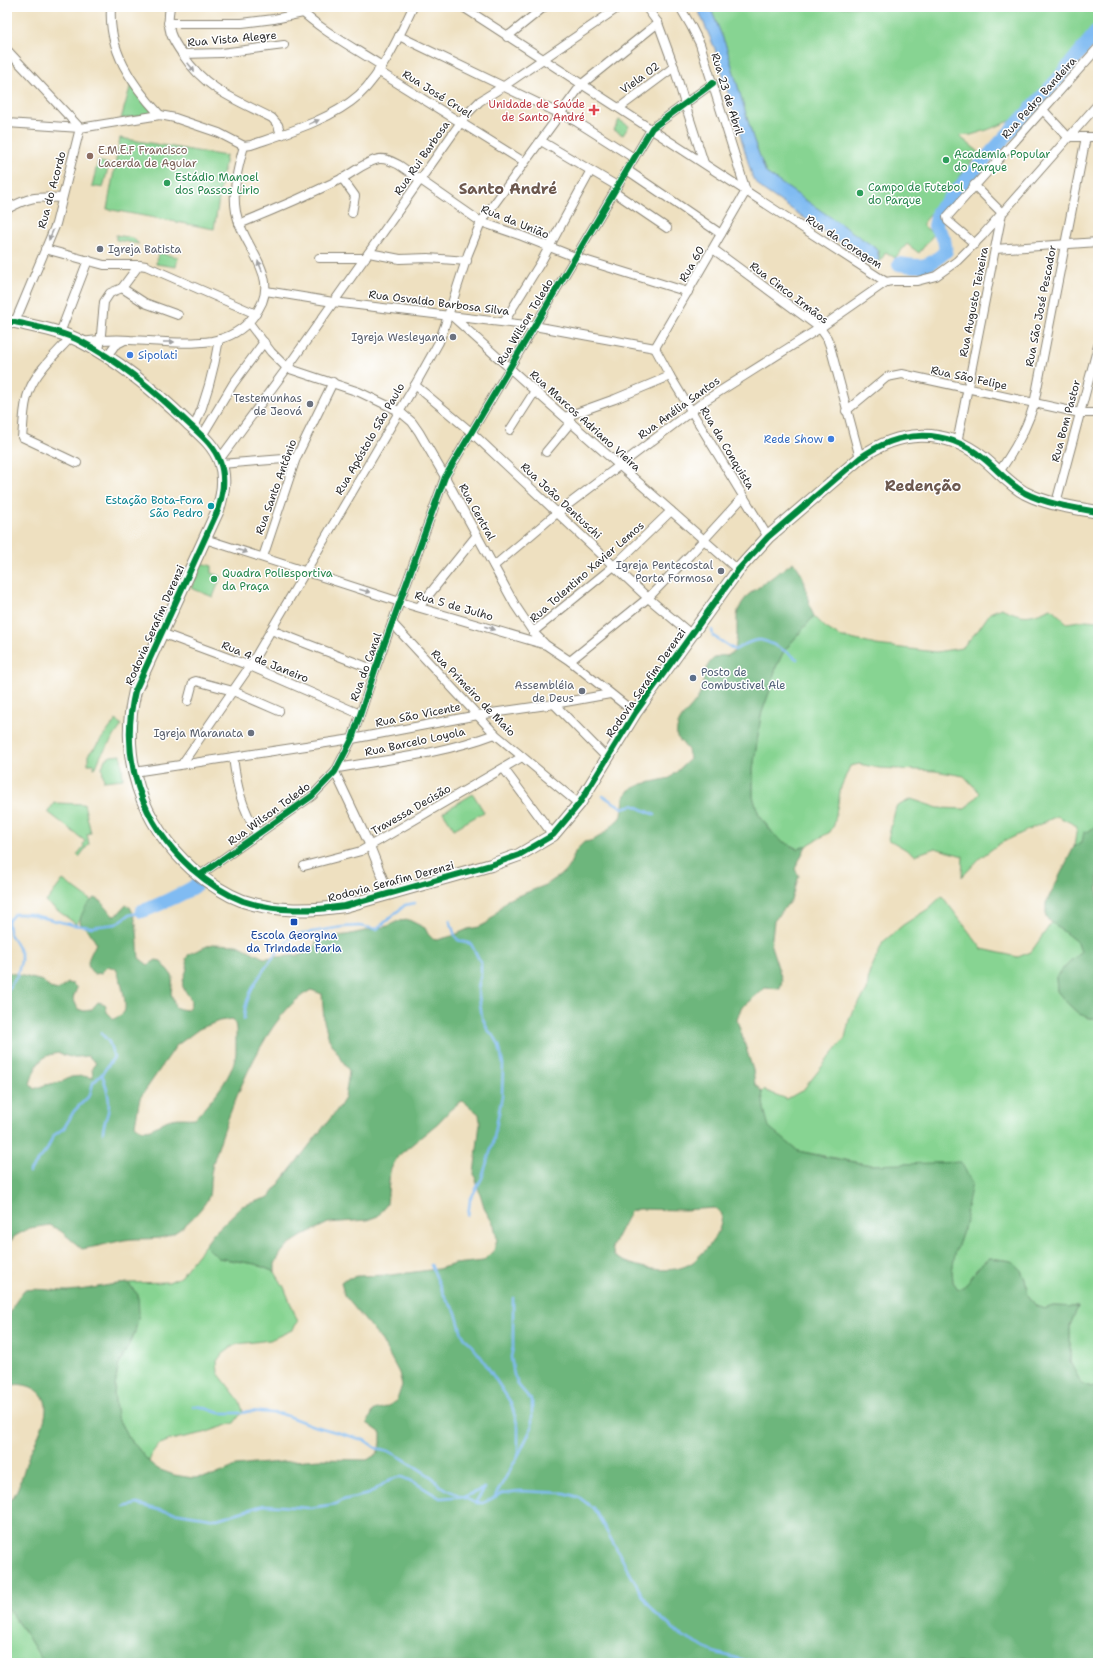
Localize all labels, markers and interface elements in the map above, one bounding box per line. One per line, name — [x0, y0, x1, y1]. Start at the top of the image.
street label: Rua Vista Alegre — [187, 28, 277, 50]
street label: Rua 23 de Abril — [707, 51, 747, 138]
street label: Rua Pedro Bandeira — [998, 54, 1080, 142]
street label: Viela 02 — [617, 59, 663, 97]
one-way arrow — [187, 62, 195, 73]
street label: Rua José Cruel — [399, 67, 475, 122]
place label: Unidade de Saúde de Santo André — [489, 97, 585, 125]
marker: Unidade de Saúde de Santo André — [588, 104, 600, 116]
one-way arrow — [308, 118, 320, 124]
street label: Rua Rui Barbosa — [391, 118, 453, 198]
place label: E.M.E.F Francisco Lacerda de Aguiar — [98, 143, 197, 171]
place label: Academia Popular do Parque — [954, 147, 1051, 175]
street label: Rua do Acordo — [34, 149, 70, 230]
marker: E.M.E.F Francisco Lacerda de Aguiar — [85, 151, 95, 161]
marker: Academia Popular do Parque — [941, 155, 951, 165]
place label: Estádio Manoel dos Passos Lirio — [175, 170, 260, 198]
marker: Estádio Manoel dos Passos Lirio — [162, 178, 172, 188]
district label: Santo André — [459, 179, 557, 199]
place label: Campo de Futebol do Parque — [868, 180, 964, 208]
marker: Campo de Futebol do Parque — [855, 188, 865, 198]
street label: Rua da União — [479, 202, 551, 243]
street label: Rua da Coragem — [803, 212, 886, 273]
one-way arrow — [48, 230, 54, 241]
place label: Igreja Batista — [108, 242, 182, 257]
street label: Rua 60 — [676, 243, 708, 285]
marker: Igreja Batista — [95, 244, 105, 254]
street label: Rua São José Pescador — [1022, 244, 1060, 368]
street label: Rua Augusto Teixeira — [956, 245, 992, 358]
street label: Rua Cinco Irmãos — [747, 258, 831, 328]
one-way arrow — [257, 260, 263, 271]
street label: Rua Wilson Toledo — [493, 276, 557, 368]
street label: Rua Osvaldo Barbosa Silva — [368, 287, 510, 319]
place label: Igreja Wesleyana — [351, 330, 445, 345]
marker: Igreja Wesleyana — [448, 332, 458, 342]
one-way arrow — [163, 339, 176, 345]
place label: Sipolati — [138, 348, 178, 363]
marker: Sipolati — [125, 350, 135, 360]
street label: Rua São Felipe — [929, 363, 1009, 393]
street label: Rua Marcos Adriano Vieira — [526, 367, 644, 475]
street label: Rua Anélia Santos — [635, 373, 723, 443]
street label: Rua Bom Pastor — [1048, 378, 1084, 464]
street label: Rua Apóstolo São Paulo — [332, 380, 408, 498]
place label: Testemunhas de Jeová — [233, 391, 302, 419]
marker: Testemunhas de Jeová — [305, 399, 315, 409]
street label: Rua da Conquista — [696, 404, 758, 492]
place label: Rede Show — [764, 432, 823, 447]
marker: Rede Show — [826, 434, 836, 444]
street label: Rua Santo Antônio — [252, 437, 300, 537]
street label: Rua João Dentuschi — [517, 460, 605, 542]
district label: Redenção — [885, 476, 962, 496]
street label: Rua Central — [455, 481, 499, 544]
place label: Estação Bota-Fora São Pedro — [105, 493, 203, 521]
marker: Estação Bota-Fora São Pedro — [206, 501, 216, 511]
street label: Rua Tolentino Xavier Lemos — [527, 518, 647, 626]
one-way arrow — [236, 548, 248, 554]
place label: Igreja Pentecostal Porta Formosa — [616, 558, 714, 586]
street label: Rodovia Serafim Derenzi — [122, 562, 188, 688]
place label: Quadra Poliesportiva da Praça — [222, 566, 333, 594]
marker: Igreja Pentecostal Porta Formosa — [716, 566, 726, 576]
marker: Quadra Poliesportiva da Praça — [209, 574, 219, 584]
one-way arrow — [360, 588, 372, 594]
street label: Rua 5 de Julho — [413, 588, 495, 624]
one-way arrow — [484, 625, 496, 631]
street label: Rodovia Serafim Derenzi — [603, 625, 689, 741]
street label: Rua do Canal — [347, 630, 386, 703]
street label: Rua 4 de Janeiro — [219, 638, 311, 686]
street label: Rua Primeiro de Maio — [428, 646, 519, 740]
place label: Posto de Combustivel Ale — [701, 665, 786, 693]
marker: Posto de Combustivel Ale — [688, 673, 698, 683]
place label: Assembléia de Deus — [514, 678, 574, 706]
marker: Assembléia de Deus — [577, 686, 587, 696]
street label: Rua São Vicente — [374, 699, 462, 731]
street label: Rua Barcelo Loyola — [363, 724, 467, 760]
place label: Igreja Maranata — [153, 726, 243, 741]
marker: Igreja Maranata — [246, 728, 256, 738]
street label: Rua Wilson Toledo — [225, 779, 313, 849]
street label: Travessa Decisão — [368, 781, 454, 839]
street label: Rodovia Serafim Derenzi — [326, 858, 456, 906]
marker: Escola Georgina da Trindade Faria — [289, 917, 299, 927]
place label: Escola Georgina da Trindade Faria — [246, 928, 342, 956]

